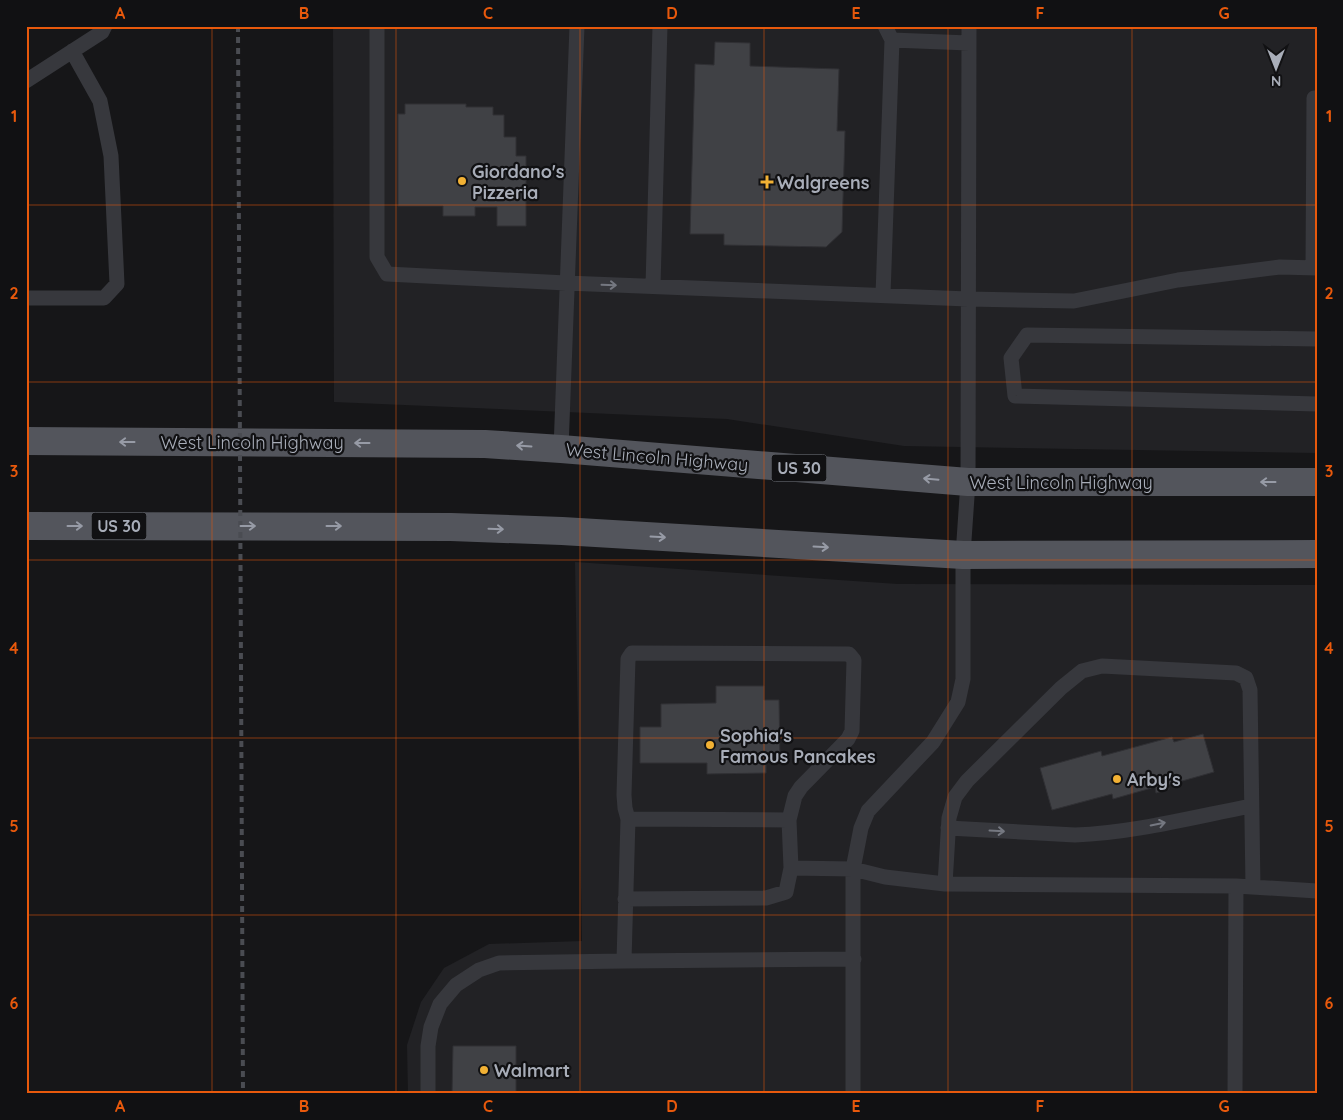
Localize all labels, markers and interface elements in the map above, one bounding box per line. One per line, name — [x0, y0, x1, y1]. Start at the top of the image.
text: A — [115, 3, 126, 23]
text: B — [299, 3, 309, 23]
text: C — [483, 3, 493, 23]
text: D — [666, 3, 678, 23]
text: E — [851, 3, 861, 23]
text: F — [1036, 3, 1045, 23]
text: G — [1218, 3, 1230, 23]
north arrow — [1250, 42, 1300, 92]
text: N — [1271, 72, 1281, 90]
text: 1 — [11, 106, 17, 126]
text: 1 — [1326, 106, 1332, 126]
place label: Giordano's Pizzeria — [472, 160, 565, 204]
place label: Walgreens — [777, 171, 870, 194]
marker: Giordano's Pizzeria — [456, 175, 468, 187]
marker: Walgreens — [761, 176, 773, 188]
one-way arrow — [601, 280, 617, 289]
text: 2 — [9, 283, 19, 303]
text: 2 — [1324, 283, 1334, 303]
street label: West Lincoln Highway — [160, 431, 344, 454]
one-way arrow — [120, 437, 136, 446]
one-way arrow — [354, 438, 370, 448]
street label: West Lincoln Highway — [565, 438, 749, 476]
one-way arrow — [517, 442, 533, 451]
road number: US 30 — [772, 454, 826, 482]
text: 3 — [10, 461, 18, 481]
text: 3 — [1325, 461, 1333, 481]
street label: West Lincoln Highway — [969, 471, 1153, 494]
one-way arrow — [923, 474, 939, 484]
one-way arrow — [1260, 477, 1276, 487]
road number: US 30 — [92, 512, 146, 540]
one-way arrow — [66, 521, 83, 531]
one-way arrow — [240, 521, 256, 531]
one-way arrow — [325, 521, 341, 531]
one-way arrow — [488, 524, 504, 533]
one-way arrow — [650, 533, 666, 542]
one-way arrow — [812, 542, 828, 551]
text: 4 — [9, 638, 19, 658]
text: 4 — [1324, 638, 1334, 658]
place label: Sophia's Famous Pancakes — [720, 724, 876, 768]
marker: Sophia's Famous Pancakes — [704, 739, 716, 751]
place label: Arby's — [1127, 768, 1181, 791]
marker: Arby's — [1111, 773, 1123, 785]
text: 5 — [9, 816, 19, 836]
text: 5 — [1324, 816, 1334, 836]
one-way arrow — [1150, 818, 1166, 828]
one-way arrow — [988, 826, 1004, 835]
text: 6 — [10, 993, 19, 1013]
text: 6 — [1325, 993, 1334, 1013]
place label: Walmart — [494, 1059, 570, 1082]
marker: Walmart — [478, 1064, 490, 1076]
text: A — [115, 1096, 126, 1116]
text: B — [299, 1096, 309, 1116]
text: C — [483, 1096, 493, 1116]
text: D — [666, 1096, 678, 1116]
text: E — [851, 1096, 861, 1116]
text: F — [1036, 1096, 1045, 1116]
text: G — [1218, 1096, 1230, 1116]

